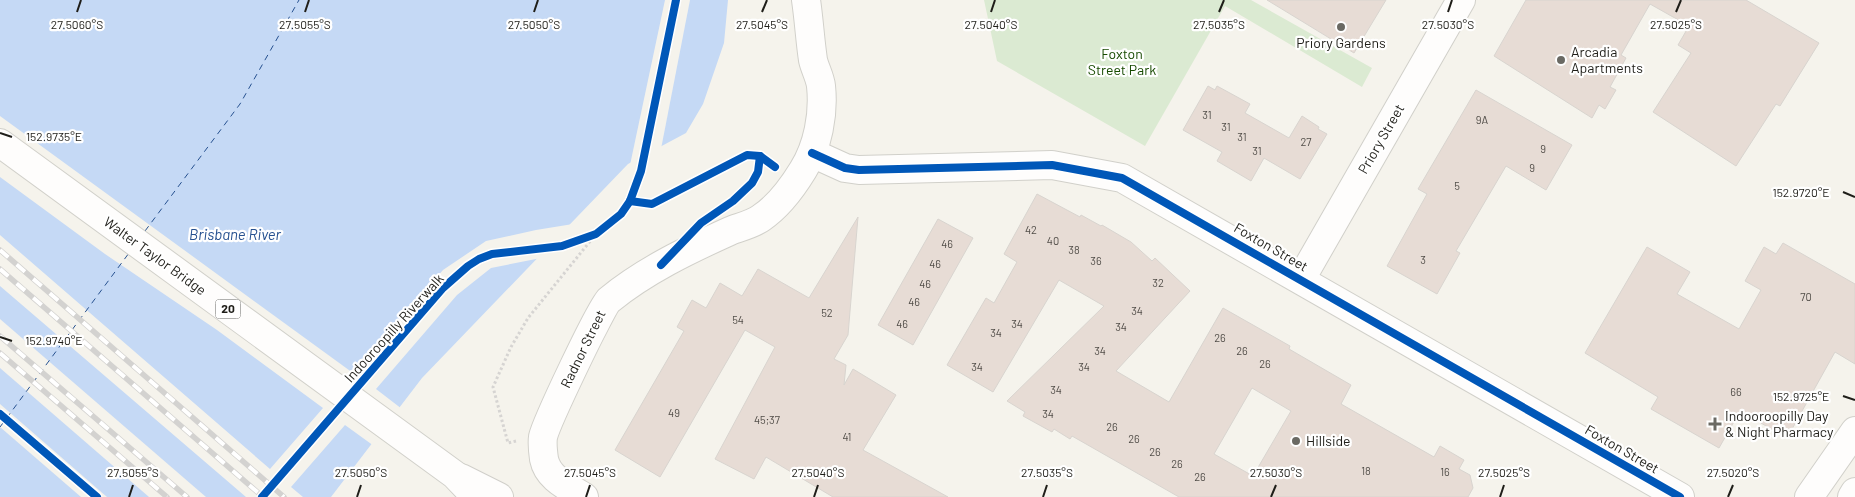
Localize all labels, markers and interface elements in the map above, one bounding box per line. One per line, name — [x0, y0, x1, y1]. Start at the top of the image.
text: 27.5060°S — [51, 17, 103, 31]
text: 27.5055°S — [279, 17, 331, 31]
text: 27.5050°S — [508, 17, 560, 31]
text: 27.5045°S — [736, 17, 788, 31]
text: 27.5040°S — [965, 17, 1017, 31]
text: 27.5035°S — [1193, 17, 1245, 31]
text: 27.5030°S — [1422, 17, 1474, 31]
text: 27.5025°S — [1650, 17, 1702, 31]
marker: Priory Gardens — [1335, 21, 1347, 33]
place label: Priory Gardens — [1296, 34, 1386, 51]
place label: Arcadia Apartments — [1571, 43, 1643, 76]
park label: Foxton Street Park — [1088, 45, 1156, 78]
marker: Arcadia Apartments — [1555, 54, 1567, 66]
street label: Priory Street — [1354, 101, 1407, 177]
house number: 31 — [1202, 108, 1212, 121]
house number: 9A — [1476, 113, 1489, 126]
house number: 31 — [1221, 120, 1231, 133]
text: 152.9735°E — [26, 129, 82, 143]
house number: 31 — [1237, 130, 1247, 143]
house number: 27 — [1300, 135, 1312, 148]
house number: 9 — [1540, 142, 1546, 155]
house number: 31 — [1252, 144, 1262, 157]
house number: 9 — [1529, 161, 1535, 174]
house number: 5 — [1454, 179, 1460, 192]
text: 152.9720°E — [1772, 185, 1830, 199]
street label: Walter Taylor Bridge — [101, 213, 210, 298]
street label: Foxton Street — [1231, 219, 1311, 275]
house number: 42 — [1025, 223, 1037, 236]
water label: Brisbane River — [189, 225, 282, 243]
house number: 40 — [1047, 234, 1059, 247]
house number: 46 — [941, 237, 953, 250]
house number: 38 — [1068, 243, 1080, 256]
house number: 3 — [1420, 253, 1426, 266]
house number: 36 — [1090, 254, 1102, 267]
house number: 46 — [929, 257, 941, 270]
street label: Indooroopilly Riverwalk — [340, 270, 447, 385]
house number: 32 — [1152, 276, 1164, 289]
house number: 46 — [919, 277, 931, 290]
house number: 70 — [1800, 290, 1812, 303]
house number: 46 — [908, 295, 920, 308]
road number: 20 — [216, 300, 240, 318]
house number: 34 — [1131, 304, 1143, 317]
house number: 52 — [821, 306, 833, 319]
street label: Radnor Street — [556, 307, 609, 391]
house number: 54 — [732, 313, 744, 326]
house number: 46 — [896, 317, 908, 330]
house number: 34 — [1011, 317, 1023, 330]
house number: 34 — [1115, 320, 1127, 333]
house number: 34 — [990, 326, 1002, 339]
house number: 26 — [1214, 331, 1226, 344]
text: 152.9740°E — [25, 333, 83, 347]
house number: 34 — [1094, 344, 1106, 357]
house number: 26 — [1236, 344, 1248, 357]
house number: 26 — [1259, 357, 1271, 370]
house number: 34 — [971, 360, 983, 373]
house number: 34 — [1078, 360, 1090, 373]
house number: 34 — [1050, 383, 1062, 396]
house number: 66 — [1730, 385, 1742, 398]
text: 152.9725°E — [1773, 389, 1829, 403]
house number: 49 — [668, 406, 680, 419]
house number: 34 — [1042, 407, 1054, 420]
place label: Indooroopilly Day & Night Pharmacy — [1725, 407, 1834, 440]
house number: 45;37 — [754, 413, 780, 426]
marker: Indooroopilly Day & Night Pharmacy — [1709, 418, 1721, 430]
house number: 26 — [1106, 420, 1118, 433]
street label: Foxton Street — [1582, 421, 1662, 477]
house number: 41 — [843, 430, 851, 443]
house number: 26 — [1128, 432, 1140, 445]
place label: Hillside — [1306, 432, 1351, 449]
marker: Hillside — [1290, 435, 1302, 447]
house number: 26 — [1149, 445, 1161, 458]
house number: 26 — [1171, 457, 1183, 470]
house number: 18 — [1361, 464, 1371, 477]
text: 27.5055°S — [107, 465, 159, 479]
text: 27.5050°S — [335, 465, 387, 479]
text: 27.5045°S — [564, 465, 616, 479]
text: 27.5040°S — [792, 465, 844, 479]
text: 27.5035°S — [1021, 465, 1073, 479]
text: 27.5030°S — [1250, 465, 1302, 479]
house number: 16 — [1440, 465, 1450, 478]
text: 27.5025°S — [1478, 465, 1530, 479]
text: 27.5020°S — [1707, 465, 1759, 479]
house number: 26 — [1194, 470, 1206, 483]

